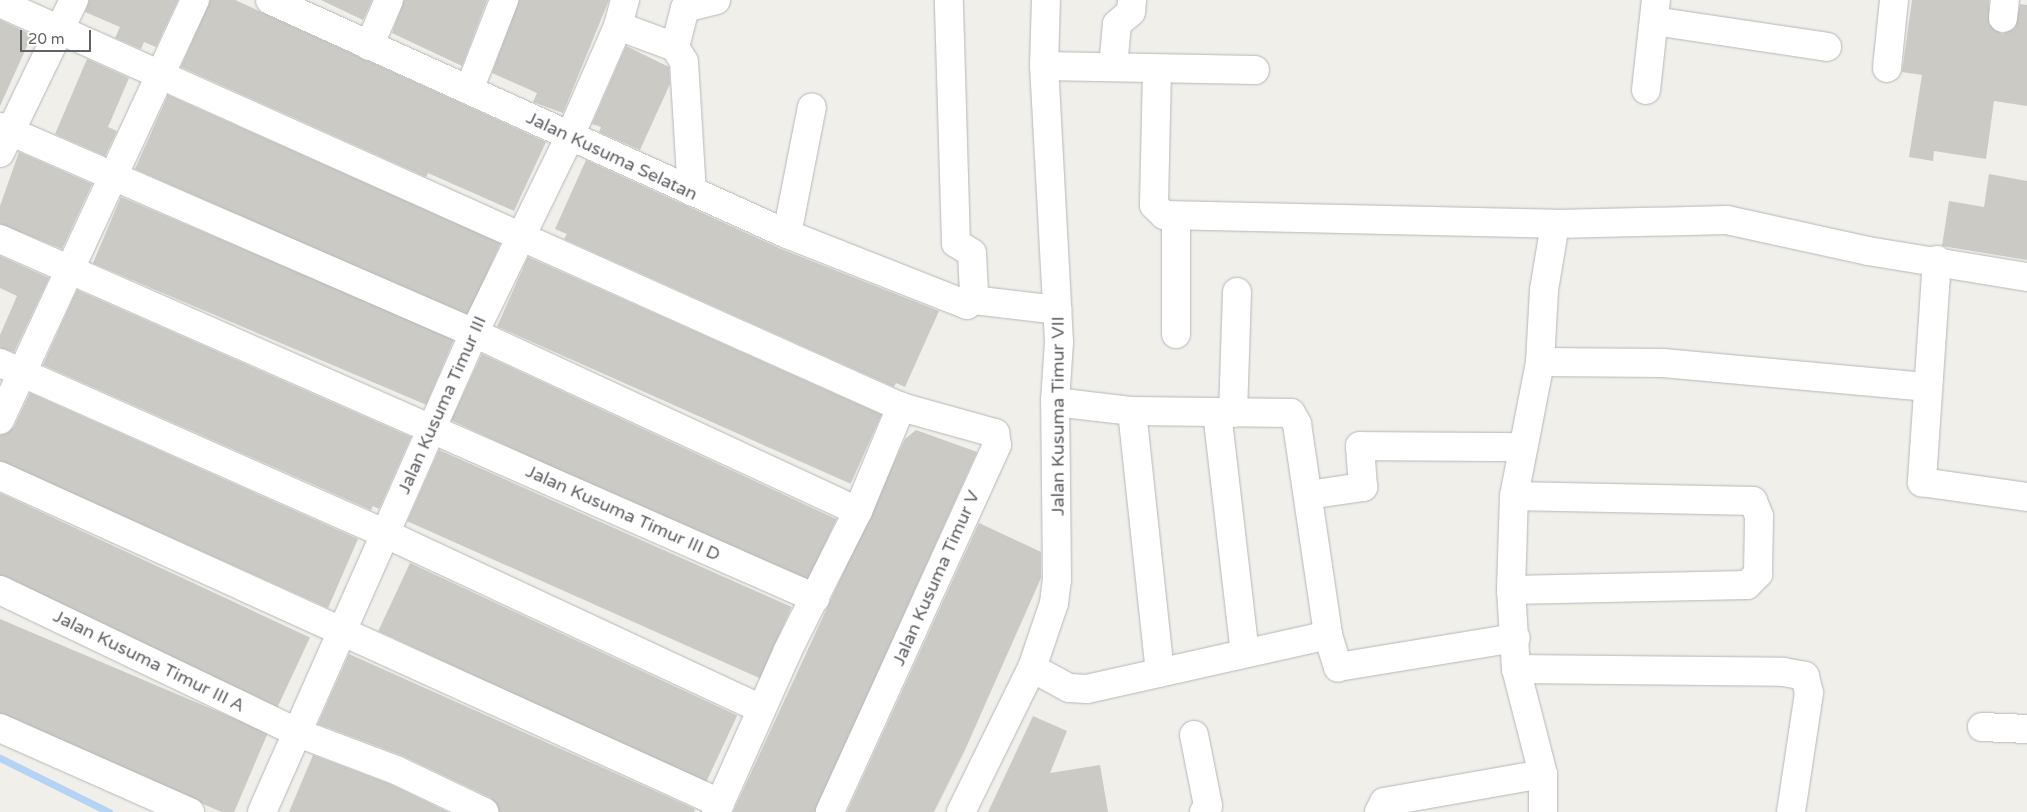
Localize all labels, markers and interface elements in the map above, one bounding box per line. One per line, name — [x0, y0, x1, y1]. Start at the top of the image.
scale bar — [22, 20, 94, 52]
text: 20 m — [28, 30, 65, 48]
street label: Jalan Kusuma Selatan — [523, 107, 701, 205]
street label: Jalan Kusuma Timur III — [393, 313, 491, 497]
street label: Jalan Kusuma Timur VII — [1047, 316, 1069, 516]
street label: Jalan Kusuma Timur III D — [522, 460, 724, 566]
street label: Jalan Kusuma Timur V — [888, 487, 984, 669]
street label: Jalan Kusuma Timur III A — [50, 605, 248, 717]

